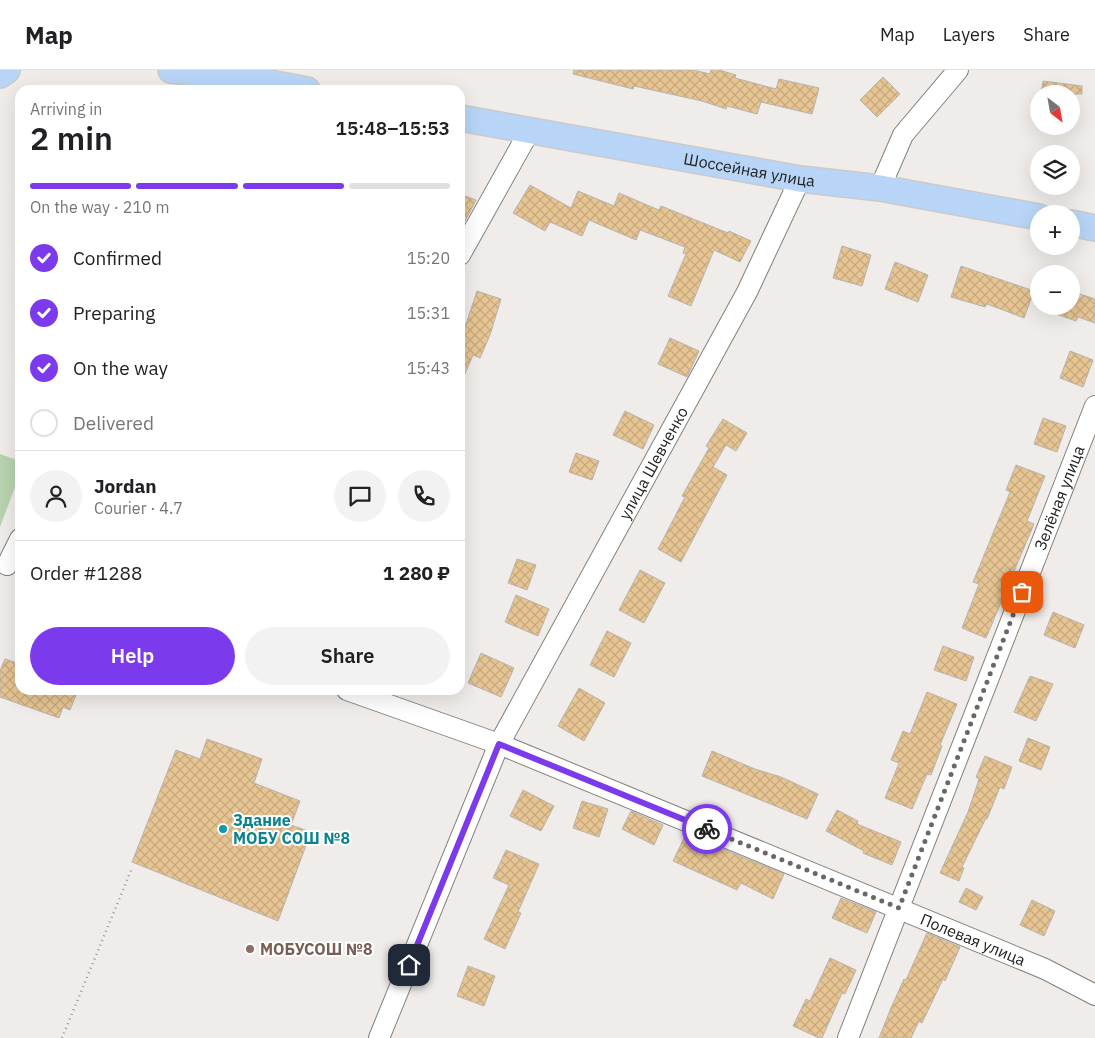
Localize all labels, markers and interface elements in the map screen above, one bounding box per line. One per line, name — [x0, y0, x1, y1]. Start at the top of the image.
text: Map — [25, 19, 73, 51]
text: Map — [880, 23, 915, 46]
text: Layers — [943, 23, 995, 46]
text: Share — [1023, 23, 1070, 46]
north arrow — [1030, 85, 1080, 135]
map controls — [1030, 85, 1080, 315]
text: Arriving in — [30, 99, 102, 119]
text: 15:48–15:53 — [336, 116, 450, 140]
text: 2 min — [30, 117, 113, 159]
button: layers — [1030, 145, 1080, 195]
street label: Шоссейная улица — [682, 148, 817, 191]
text: On the way · 210 m — [30, 197, 169, 217]
button: + — [1030, 205, 1080, 255]
icon: check — [30, 244, 58, 272]
text: Confirmed — [73, 246, 162, 270]
text: 15:20 — [407, 248, 450, 268]
button: − — [1030, 265, 1080, 315]
icon: check — [30, 299, 58, 327]
text: Preparing — [73, 301, 155, 325]
text: 15:31 — [407, 303, 450, 323]
icon: check — [30, 354, 58, 382]
text: On the way — [73, 356, 168, 380]
text: 15:43 — [407, 358, 450, 378]
street label: улица Шевченко — [614, 403, 692, 523]
text: Delivered — [73, 411, 154, 435]
street label: Зелёная улица — [1030, 442, 1089, 553]
button: person — [30, 470, 82, 522]
button: chat — [334, 470, 386, 522]
button: phone — [398, 470, 450, 522]
text: Jordan — [94, 474, 157, 498]
text: Courier · 4.7 — [94, 498, 183, 518]
text: Order #1288 — [30, 561, 142, 585]
text: 1 280 ₽ — [383, 561, 450, 585]
pin — [1001, 571, 1043, 613]
icon: bag — [1008, 578, 1036, 606]
button: Help — [30, 627, 235, 685]
button: Share — [245, 627, 450, 685]
courier — [682, 804, 732, 854]
place label: Здание МОБУ СОШ №8 — [233, 810, 350, 848]
icon: bike — [693, 815, 721, 843]
marker: Здание МОБУ СОШ №8 — [217, 823, 229, 835]
street label: Полевая улица — [917, 909, 1029, 970]
place label: МОБУСОШ №8 — [260, 939, 373, 959]
marker: МОБУСОШ №8 — [244, 943, 256, 955]
pin — [388, 944, 430, 986]
icon: home — [395, 951, 423, 979]

